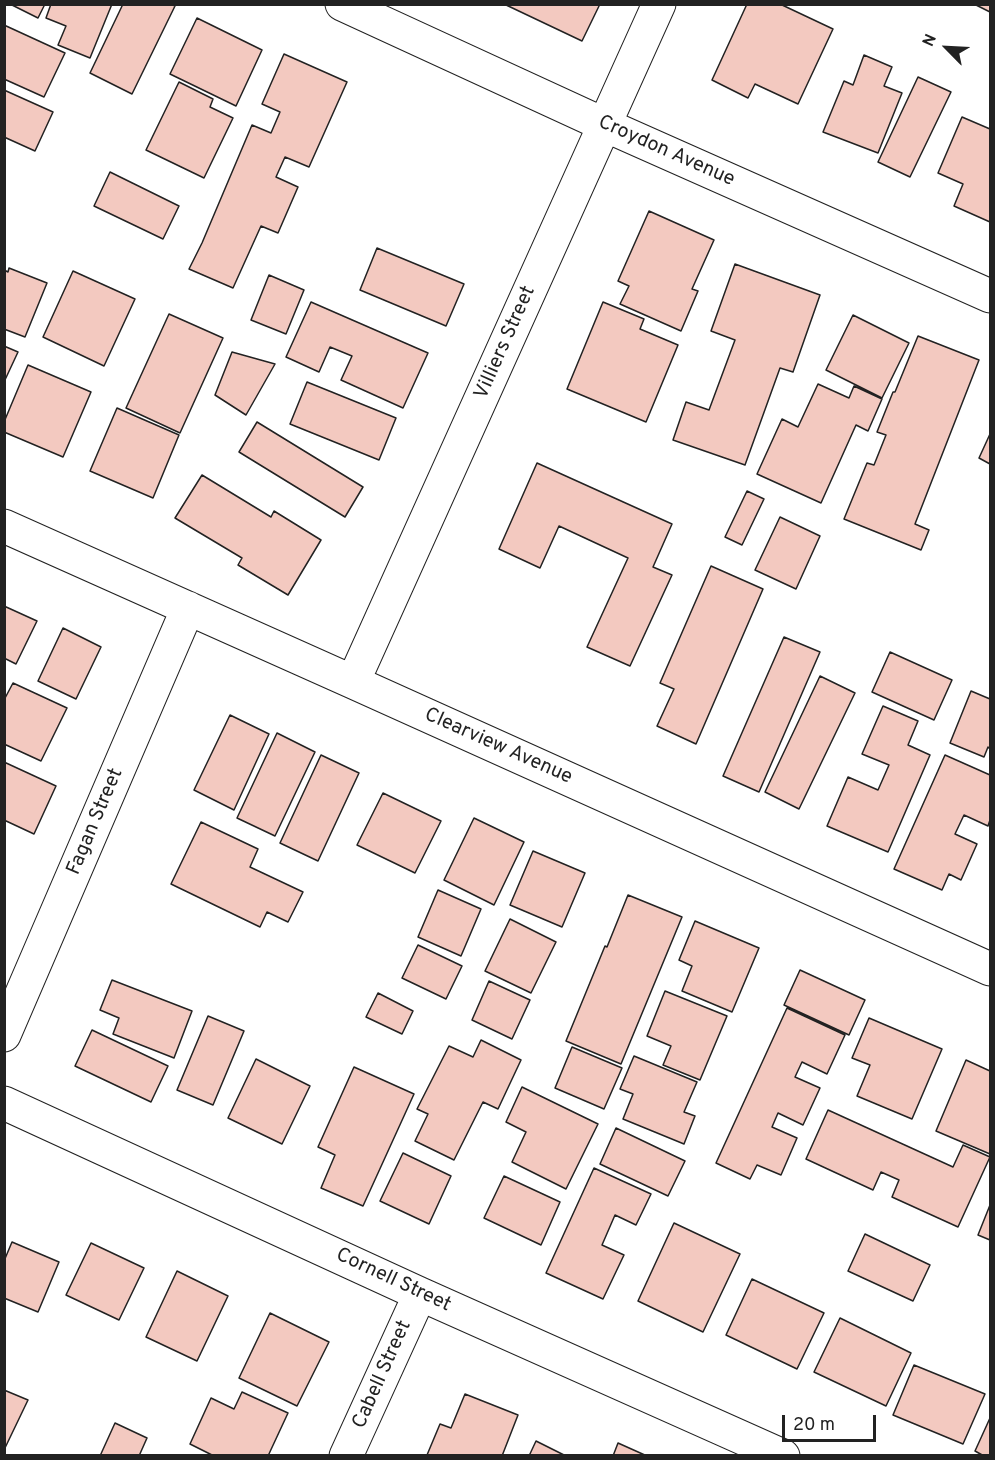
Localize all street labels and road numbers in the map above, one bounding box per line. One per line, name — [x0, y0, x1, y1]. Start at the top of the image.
street label: Croydon Avenue — [594, 111, 738, 193]
street label: Villiers Street — [470, 283, 542, 403]
street label: Clearview Avenue — [420, 704, 576, 790]
street label: Fagan Street — [63, 765, 129, 879]
street label: Cornell Street — [332, 1244, 454, 1318]
street label: Cabell Street — [348, 1317, 418, 1433]

